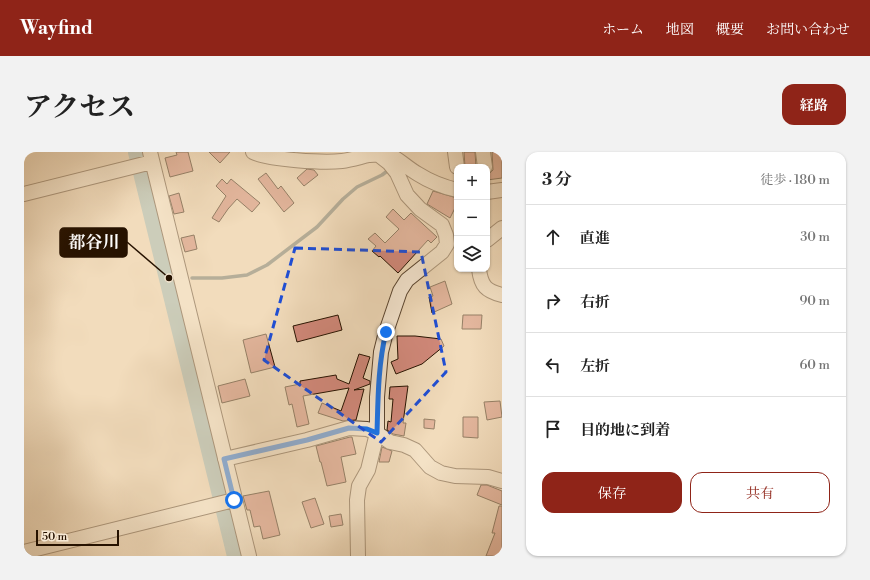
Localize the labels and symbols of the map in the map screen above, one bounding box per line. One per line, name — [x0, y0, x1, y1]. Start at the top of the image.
callout: 都谷川 — [60, 228, 127, 257]
text: 都谷川 — [69, 232, 120, 254]
route end — [377, 323, 395, 341]
route start — [225, 491, 243, 509]
scale bar — [36, 528, 119, 547]

